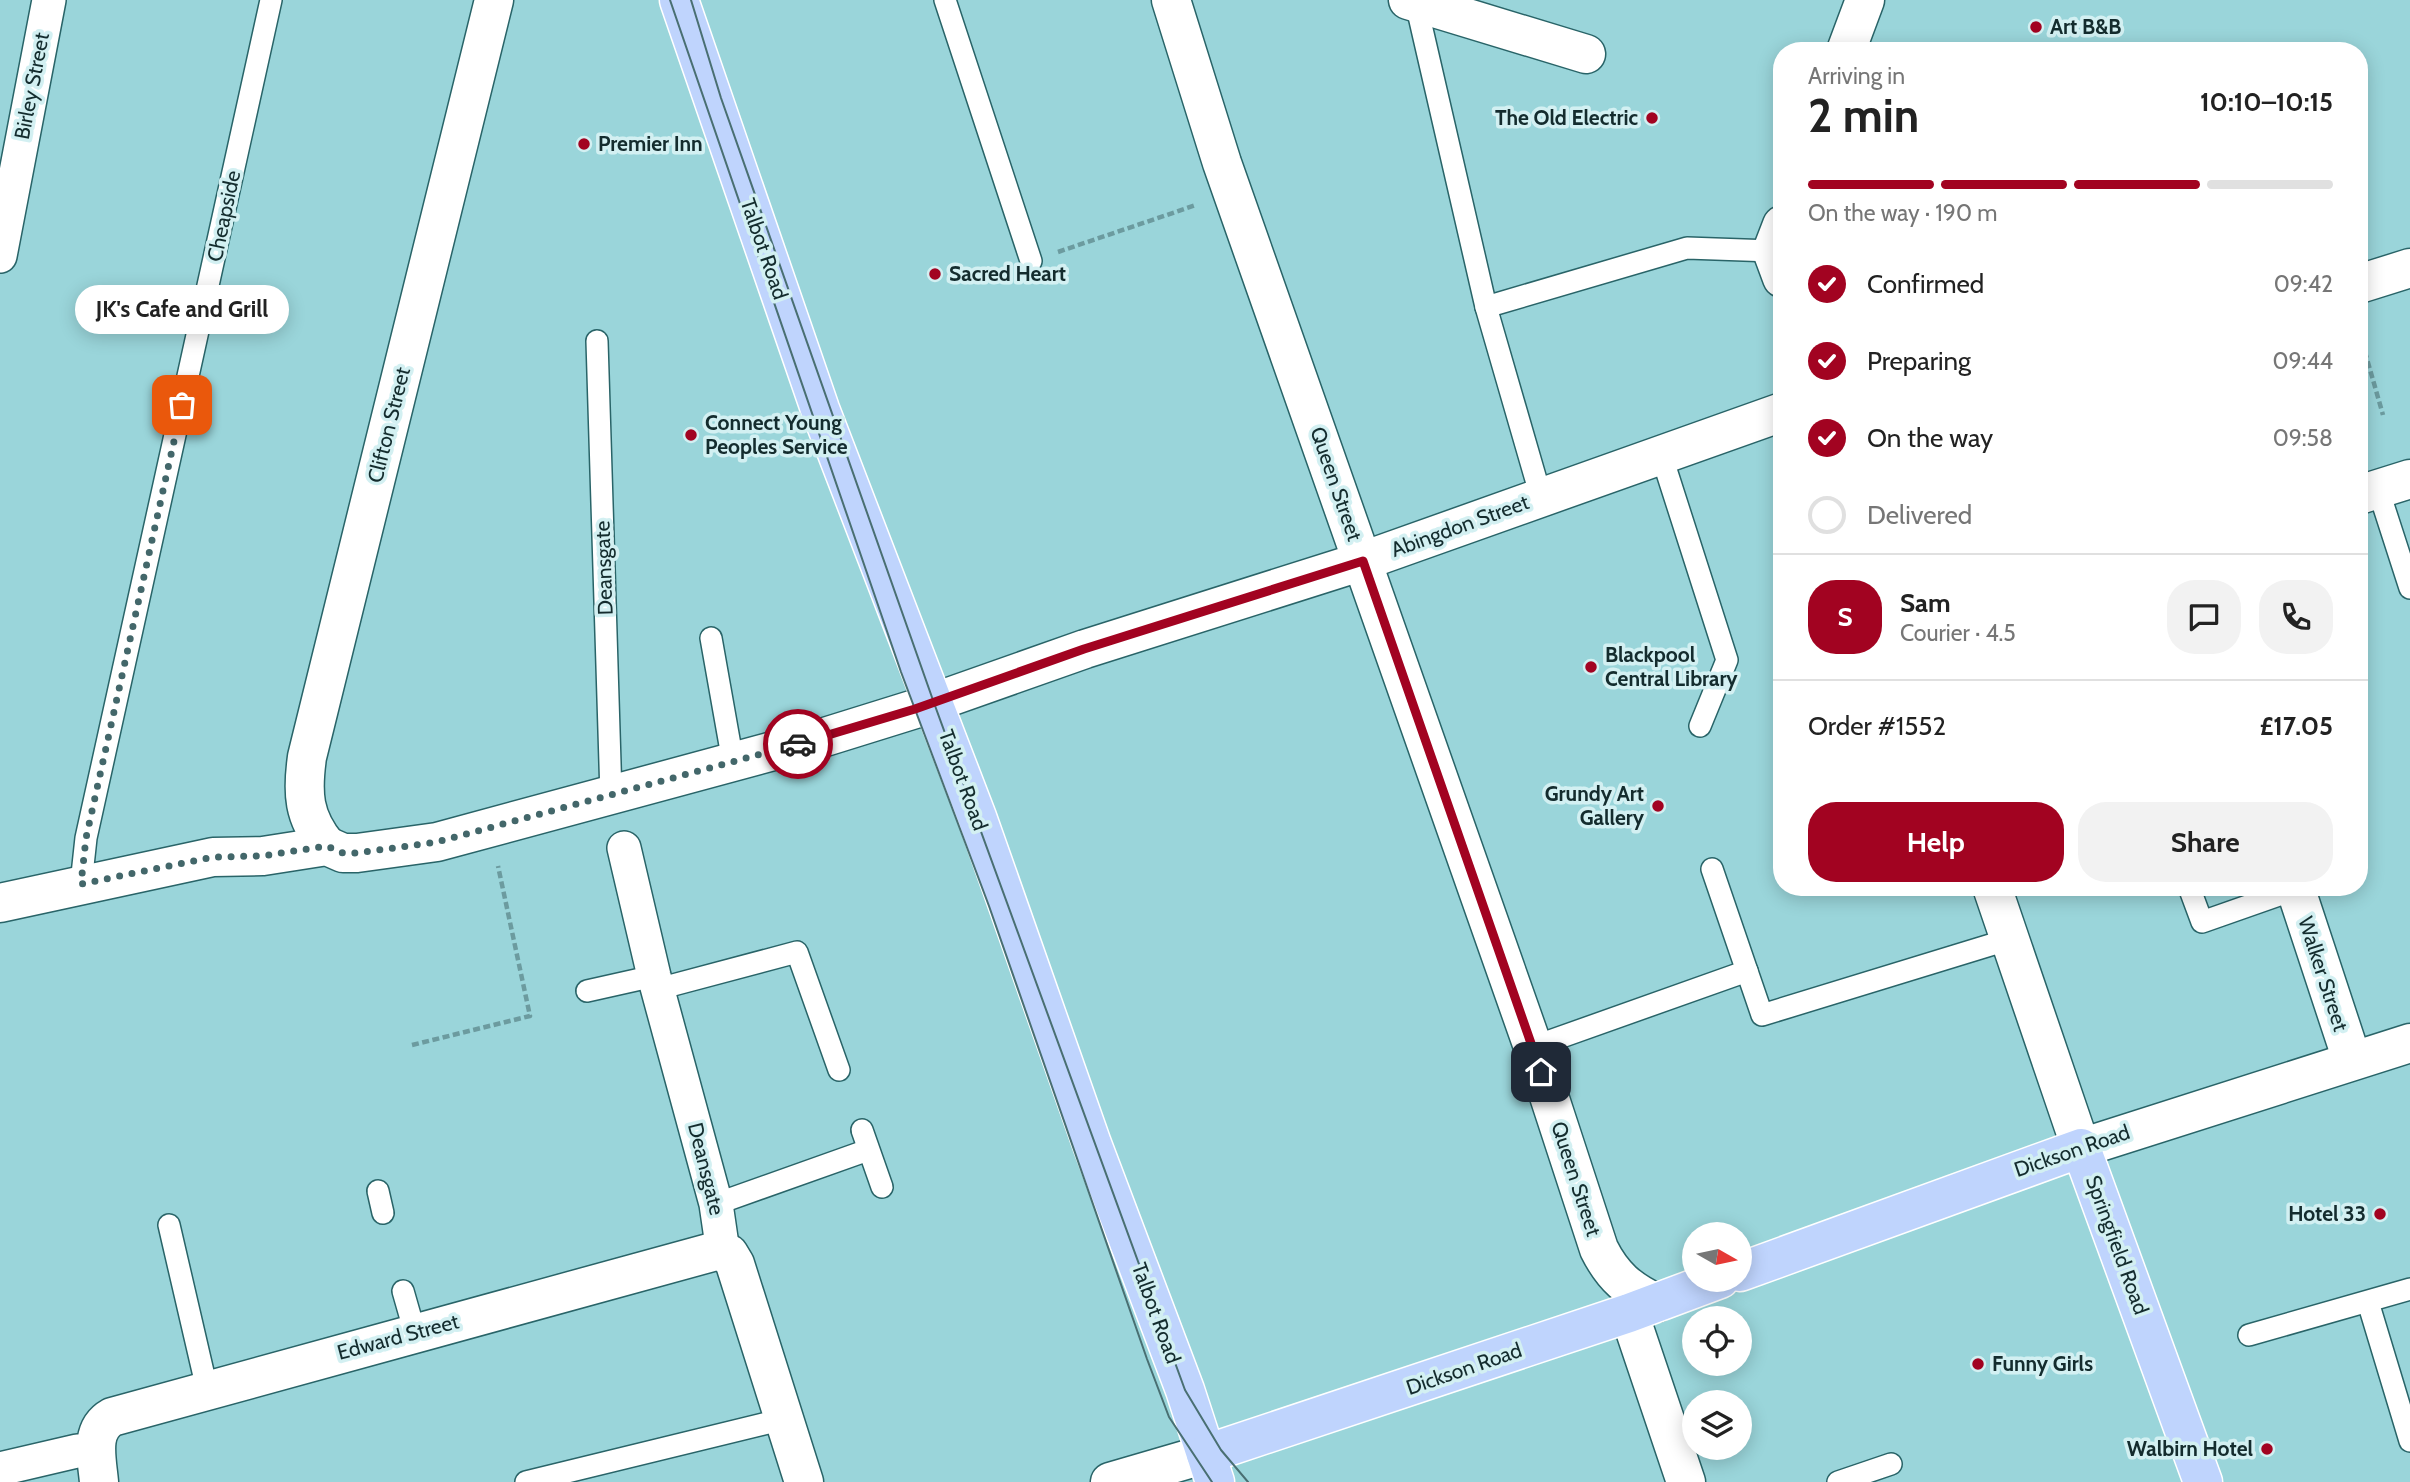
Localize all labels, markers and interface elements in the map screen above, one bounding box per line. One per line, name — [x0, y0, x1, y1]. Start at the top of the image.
place label: Art B&B — [2050, 14, 2121, 39]
marker: Art B&B — [2028, 19, 2044, 35]
street label: Birley Street — [9, 30, 54, 141]
text: Arriving in — [1808, 62, 1905, 90]
text: 10:10–10:15 — [2200, 86, 2333, 118]
text: 2 min — [1808, 88, 1919, 144]
place label: The Old Electric — [1495, 105, 1638, 130]
marker: The Old Electric — [1644, 110, 1660, 126]
place label: Premier Inn — [598, 131, 703, 156]
marker: Premier Inn — [576, 136, 592, 152]
street label: Cheapside — [202, 168, 245, 264]
street label: Talbot Road — [736, 195, 793, 303]
text: On the way · 190 m — [1808, 199, 1997, 227]
place label: Sacred Heart — [949, 261, 1066, 286]
icon: check — [1808, 265, 1846, 303]
marker: Sacred Heart — [927, 266, 943, 282]
text: Confirmed — [1867, 268, 1984, 300]
text: 09:42 — [2274, 270, 2333, 298]
callout: JK's Cafe and Grill — [75, 286, 289, 335]
text: JK's Cafe and Grill — [96, 295, 268, 323]
icon: check — [1808, 342, 1846, 380]
text: Preparing — [1867, 345, 1971, 377]
text: 09:44 — [2273, 347, 2333, 375]
street label: Clifton Street — [362, 364, 415, 485]
pin — [152, 375, 212, 435]
icon: bag — [163, 386, 201, 424]
place label: Connect Young Peoples Service — [705, 410, 848, 459]
icon: check — [1808, 419, 1846, 457]
text: On the way — [1867, 422, 1993, 454]
street label: Queen Street — [1305, 424, 1368, 544]
text: 09:58 — [2273, 424, 2333, 452]
marker: Connect Young Peoples Service — [683, 427, 699, 443]
street label: Abingdon Street — [1387, 489, 1532, 562]
text: Delivered — [1867, 499, 1972, 531]
street label: Deansgate — [589, 520, 618, 616]
button: chat — [2167, 580, 2241, 654]
button: phone — [2259, 580, 2333, 654]
text: Sam — [1900, 587, 1951, 619]
text: S — [1837, 601, 1853, 633]
text: Courier · 4.5 — [1900, 619, 2016, 647]
place label: Blackpool Central Library — [1605, 642, 1738, 691]
marker: Blackpool Central Library — [1583, 659, 1599, 675]
courier — [763, 709, 833, 779]
text: Order #1552 — [1808, 710, 1946, 742]
text: £17.05 — [2260, 710, 2333, 742]
icon: car — [779, 725, 817, 763]
street label: Talbot Road — [934, 726, 993, 834]
place label: Grundy Art Gallery — [1545, 781, 1645, 830]
marker: Grundy Art Gallery — [1650, 798, 1666, 814]
button: Help — [1808, 802, 2064, 882]
button: Share — [2078, 802, 2333, 882]
street label: Walker Street — [2293, 913, 2354, 1034]
pin — [1511, 1042, 1571, 1102]
icon: home — [1522, 1053, 1560, 1091]
street label: Queen Street — [1546, 1118, 1607, 1239]
street label: Dickson Road — [2011, 1119, 2133, 1182]
street label: Deansgate — [683, 1120, 730, 1218]
street label: Springfield Road — [2081, 1172, 2154, 1318]
place label: Hotel 33 — [2288, 1201, 2366, 1226]
marker: Hotel 33 — [2372, 1206, 2388, 1222]
north arrow — [1682, 1222, 1752, 1292]
map controls — [1682, 1222, 1752, 1460]
street label: Talbot Road — [1127, 1259, 1186, 1367]
button: locate — [1682, 1306, 1752, 1376]
street label: Edward Street — [334, 1308, 461, 1365]
street label: Dickson Road — [1403, 1337, 1525, 1400]
place label: Funny Girls — [1992, 1351, 2093, 1376]
marker: Funny Girls — [1970, 1356, 1986, 1372]
button: layers — [1682, 1390, 1752, 1460]
place label: Walbirn Hotel — [2127, 1436, 2253, 1461]
marker: Walbirn Hotel — [2259, 1441, 2275, 1457]

